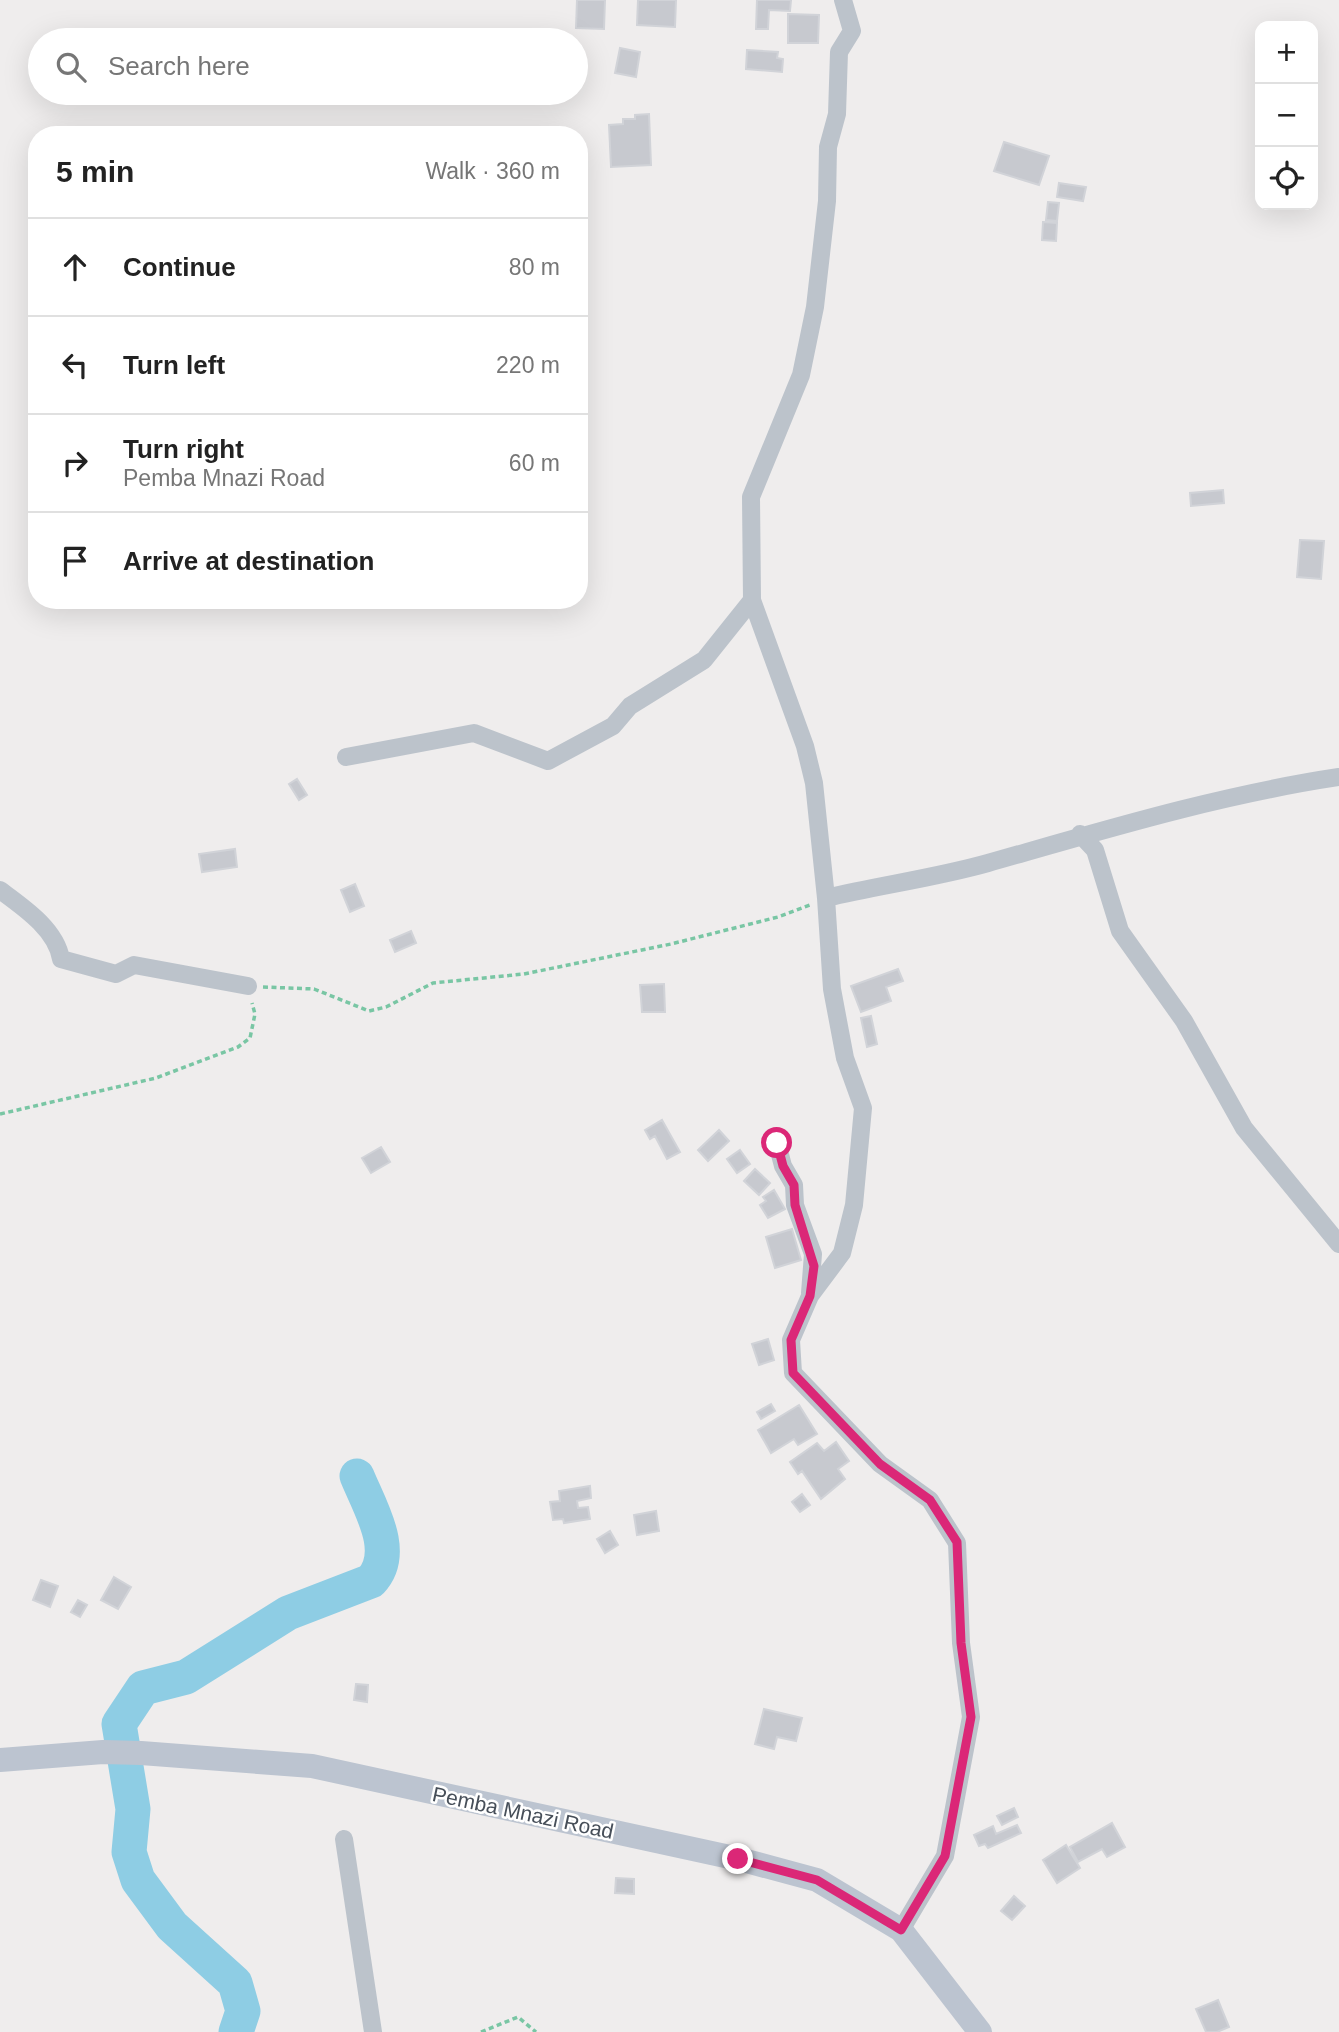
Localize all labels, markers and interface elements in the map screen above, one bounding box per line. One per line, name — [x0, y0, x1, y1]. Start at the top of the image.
map controls — [1255, 21, 1318, 210]
button: + — [1255, 21, 1318, 84]
search box — [28, 28, 588, 105]
icon: search — [52, 48, 90, 86]
text: Search here — [108, 51, 250, 81]
button: − — [1255, 84, 1318, 147]
button: locate — [1255, 147, 1318, 210]
text: 5 min — [56, 155, 134, 188]
text: Walk · 360 m — [425, 158, 560, 184]
icon: ahead — [56, 248, 94, 286]
text: Continue — [123, 252, 236, 282]
text: 80 m — [509, 254, 560, 280]
icon: left — [56, 346, 94, 384]
text: Turn left — [123, 350, 225, 380]
text: 220 m — [496, 352, 560, 378]
text: Turn right — [123, 434, 244, 464]
icon: right — [56, 444, 94, 482]
text: 60 m — [509, 450, 560, 476]
text: Pemba Mnazi Road — [123, 465, 325, 491]
icon: arrive — [56, 542, 94, 580]
text: Arrive at destination — [123, 546, 374, 576]
route start — [761, 1127, 792, 1158]
street label: Pemba Mnazi Road — [431, 1782, 616, 1843]
route end — [722, 1843, 753, 1874]

